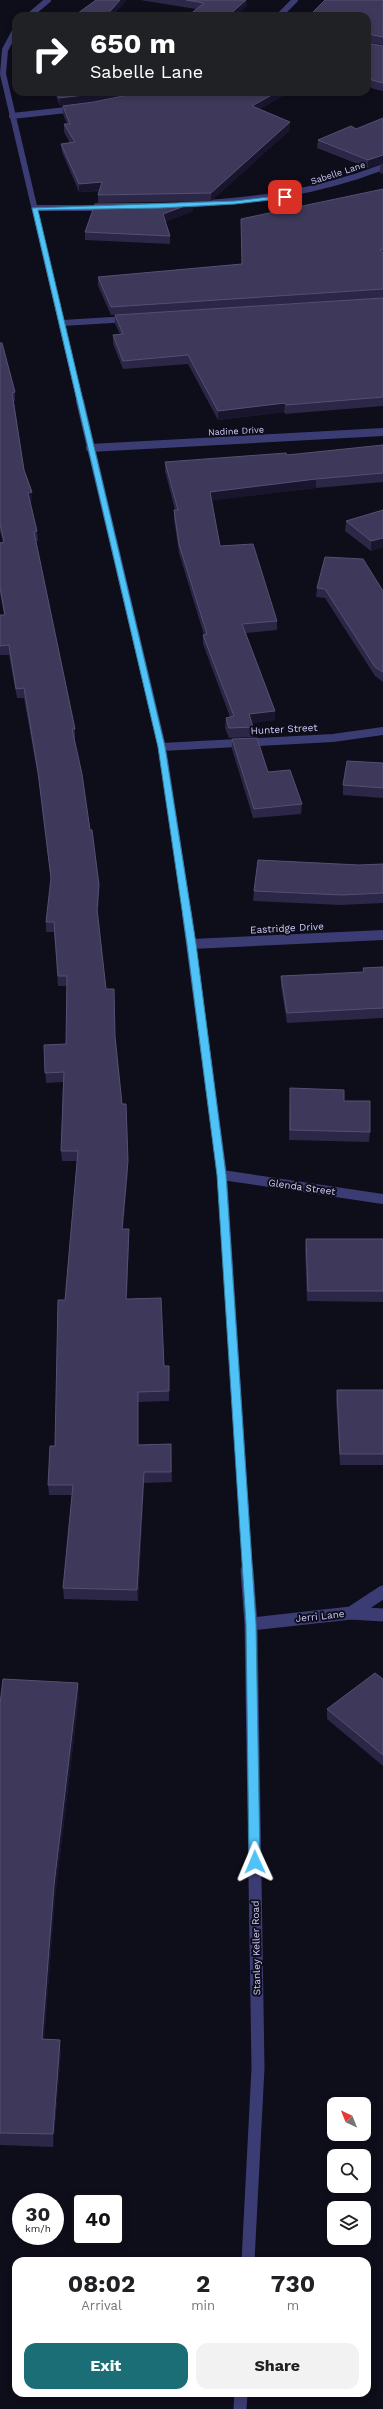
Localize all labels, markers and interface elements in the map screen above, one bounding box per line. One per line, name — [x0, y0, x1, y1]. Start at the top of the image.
text: 650 m — [90, 27, 176, 60]
icon: right — [24, 28, 76, 80]
text: Sabelle Lane — [90, 61, 203, 82]
street label: Sabelle Lane — [310, 159, 366, 187]
pin — [268, 180, 302, 214]
icon: arrive — [274, 186, 296, 208]
street label: Nadine Drive — [208, 425, 264, 437]
street label: Hunter Street — [250, 722, 318, 736]
street label: Eastridge Drive — [250, 921, 324, 935]
street label: Glenda Street — [268, 1177, 337, 1197]
street label: Jerri Lane — [295, 1608, 345, 1624]
position arrow — [234, 1841, 276, 1883]
street label: Stanley Keller Road — [250, 1900, 262, 1996]
north arrow — [327, 2097, 371, 2141]
map controls — [327, 2097, 371, 2245]
button: search — [327, 2149, 371, 2193]
speed limit sign: 40 — [72, 2193, 124, 2245]
button: layers — [327, 2201, 371, 2245]
text: 30 — [26, 2202, 50, 2226]
text: km/h — [25, 2223, 51, 2234]
text: 08:02 — [68, 2270, 135, 2298]
text: 2 — [196, 2270, 210, 2298]
text: 730 — [271, 2270, 315, 2298]
text: Arrival — [81, 2298, 122, 2313]
text: min — [191, 2298, 215, 2313]
text: m — [287, 2298, 299, 2313]
button: Exit — [24, 2343, 188, 2389]
button: Share — [196, 2343, 359, 2389]

